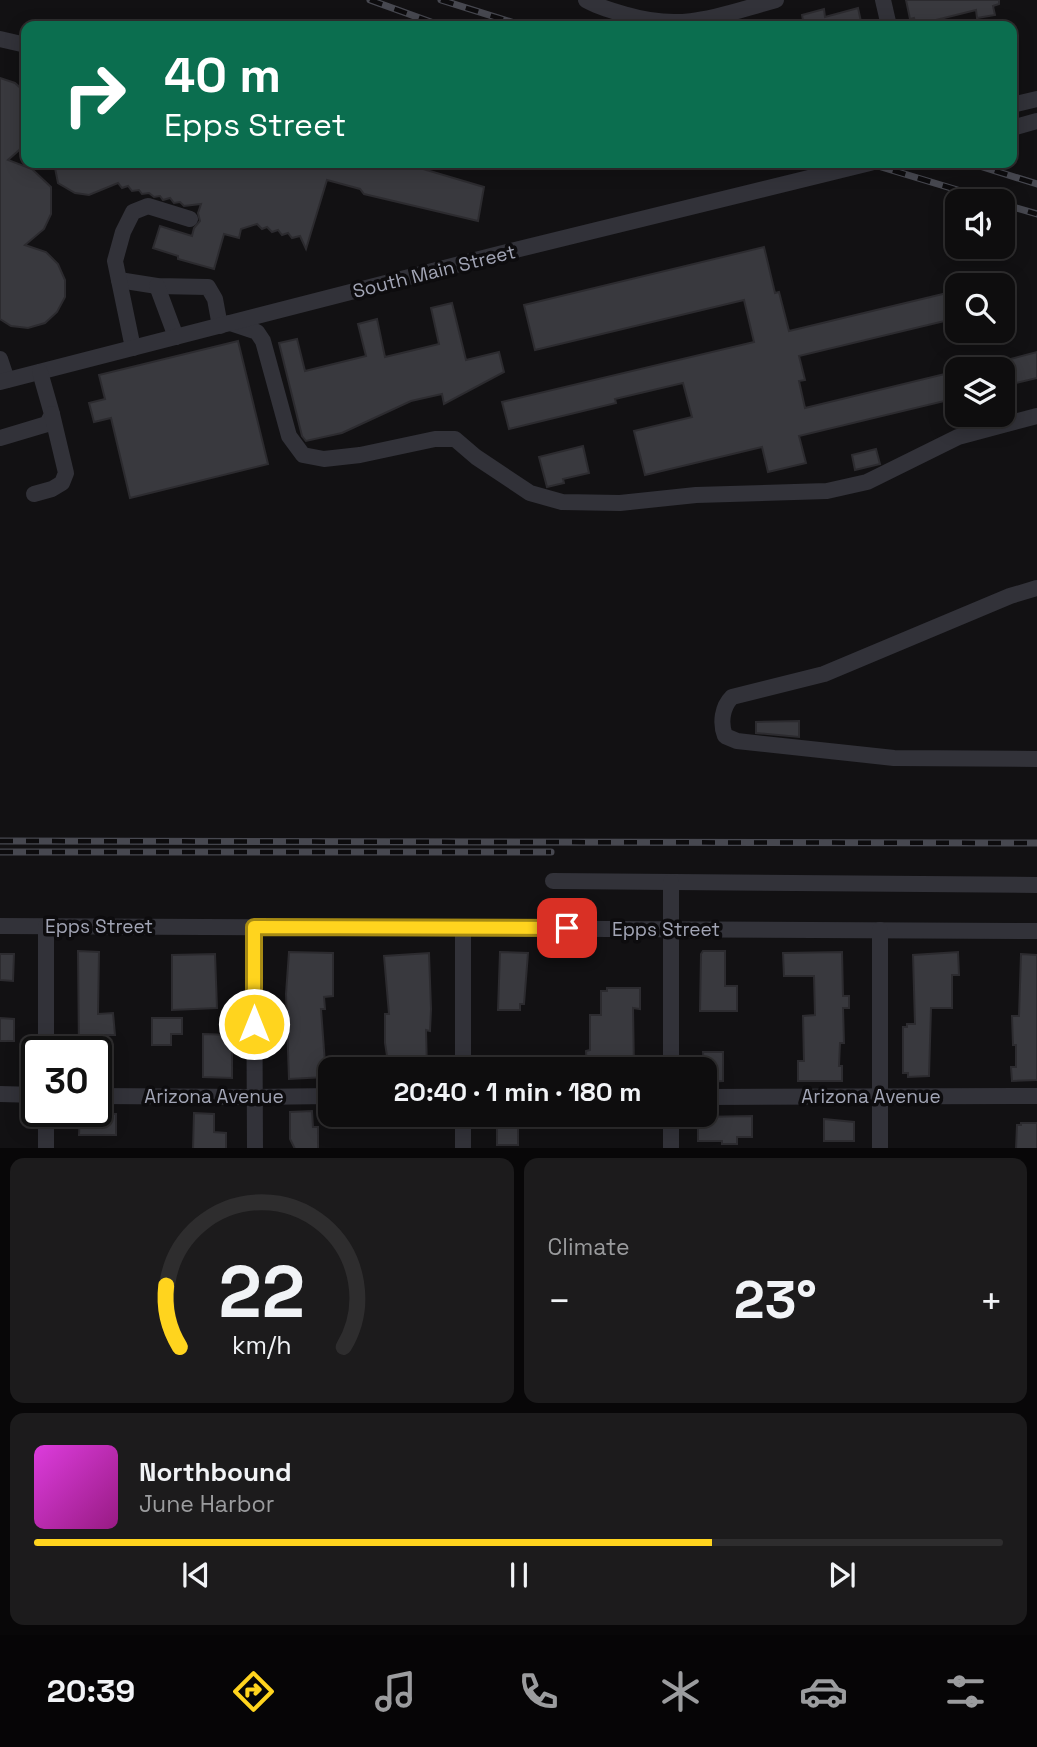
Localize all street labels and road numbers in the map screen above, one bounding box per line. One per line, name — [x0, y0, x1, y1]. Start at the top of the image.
street label: South Main Street — [350, 239, 518, 304]
street label: Epps Street — [45, 914, 153, 939]
street label: Epps Street — [612, 917, 720, 942]
street label: Arizona Avenue — [144, 1084, 284, 1109]
street label: Arizona Avenue — [801, 1084, 941, 1109]

